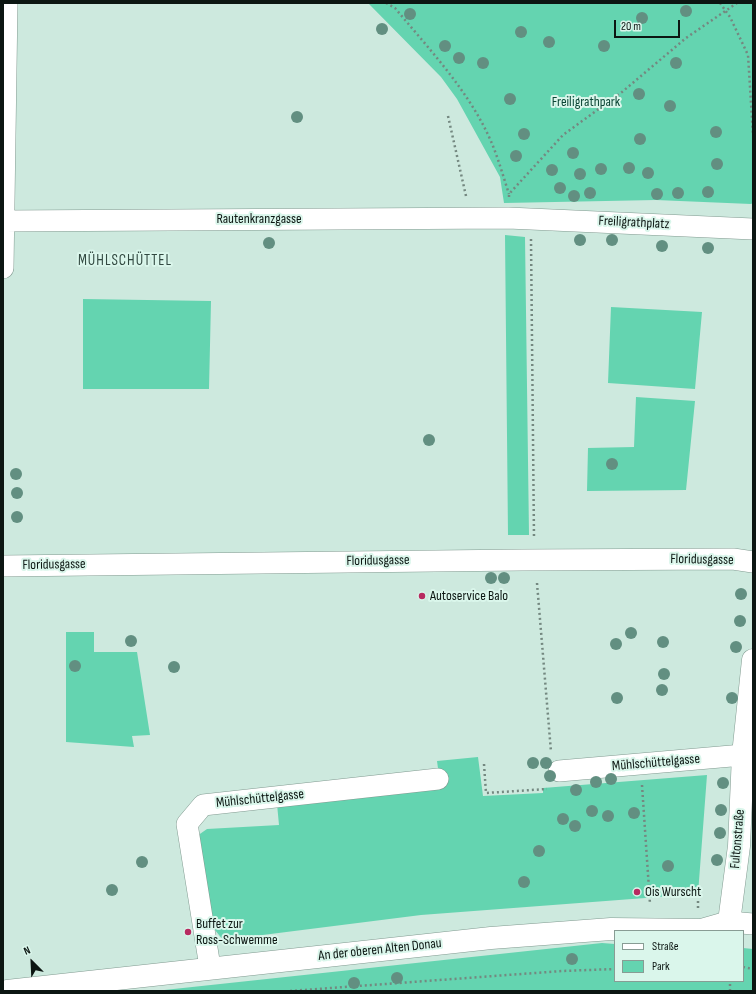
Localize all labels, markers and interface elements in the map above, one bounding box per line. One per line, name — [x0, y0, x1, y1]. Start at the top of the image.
scale bar — [616, 12, 682, 38]
text: 20 m — [621, 19, 641, 34]
park label: Freiligrathpark — [552, 94, 620, 110]
street label: Rautenkranzgasse — [216, 211, 302, 227]
street label: Freiligrathplatz — [598, 213, 670, 233]
district label: MÜHLSCHÜTTEL — [78, 252, 172, 270]
street label: Floridusgasse — [670, 551, 734, 569]
street label: Floridusgasse — [346, 552, 410, 570]
street label: Floridusgasse — [22, 556, 86, 574]
place label: Autoservice Balo — [430, 588, 508, 604]
marker: Autoservice Balo — [417, 591, 427, 601]
street label: Mühlschüttelgasse — [611, 751, 701, 775]
street label: Mühlschüttelgasse — [215, 786, 305, 812]
street label: Fultonstraße — [727, 809, 749, 869]
place label: Ois Wurscht — [645, 884, 701, 900]
marker: Ois Wurscht — [632, 887, 642, 897]
place label: Buffet zur Ross-Schwemme — [196, 916, 278, 948]
marker: Buffet zur Ross-Schwemme — [183, 927, 193, 937]
legend — [614, 930, 744, 982]
street label: An der oberen Alten Donau — [318, 935, 442, 965]
text: Straße — [652, 939, 679, 954]
north arrow — [12, 942, 52, 982]
text: N — [22, 943, 32, 958]
text: Park — [652, 959, 670, 974]

